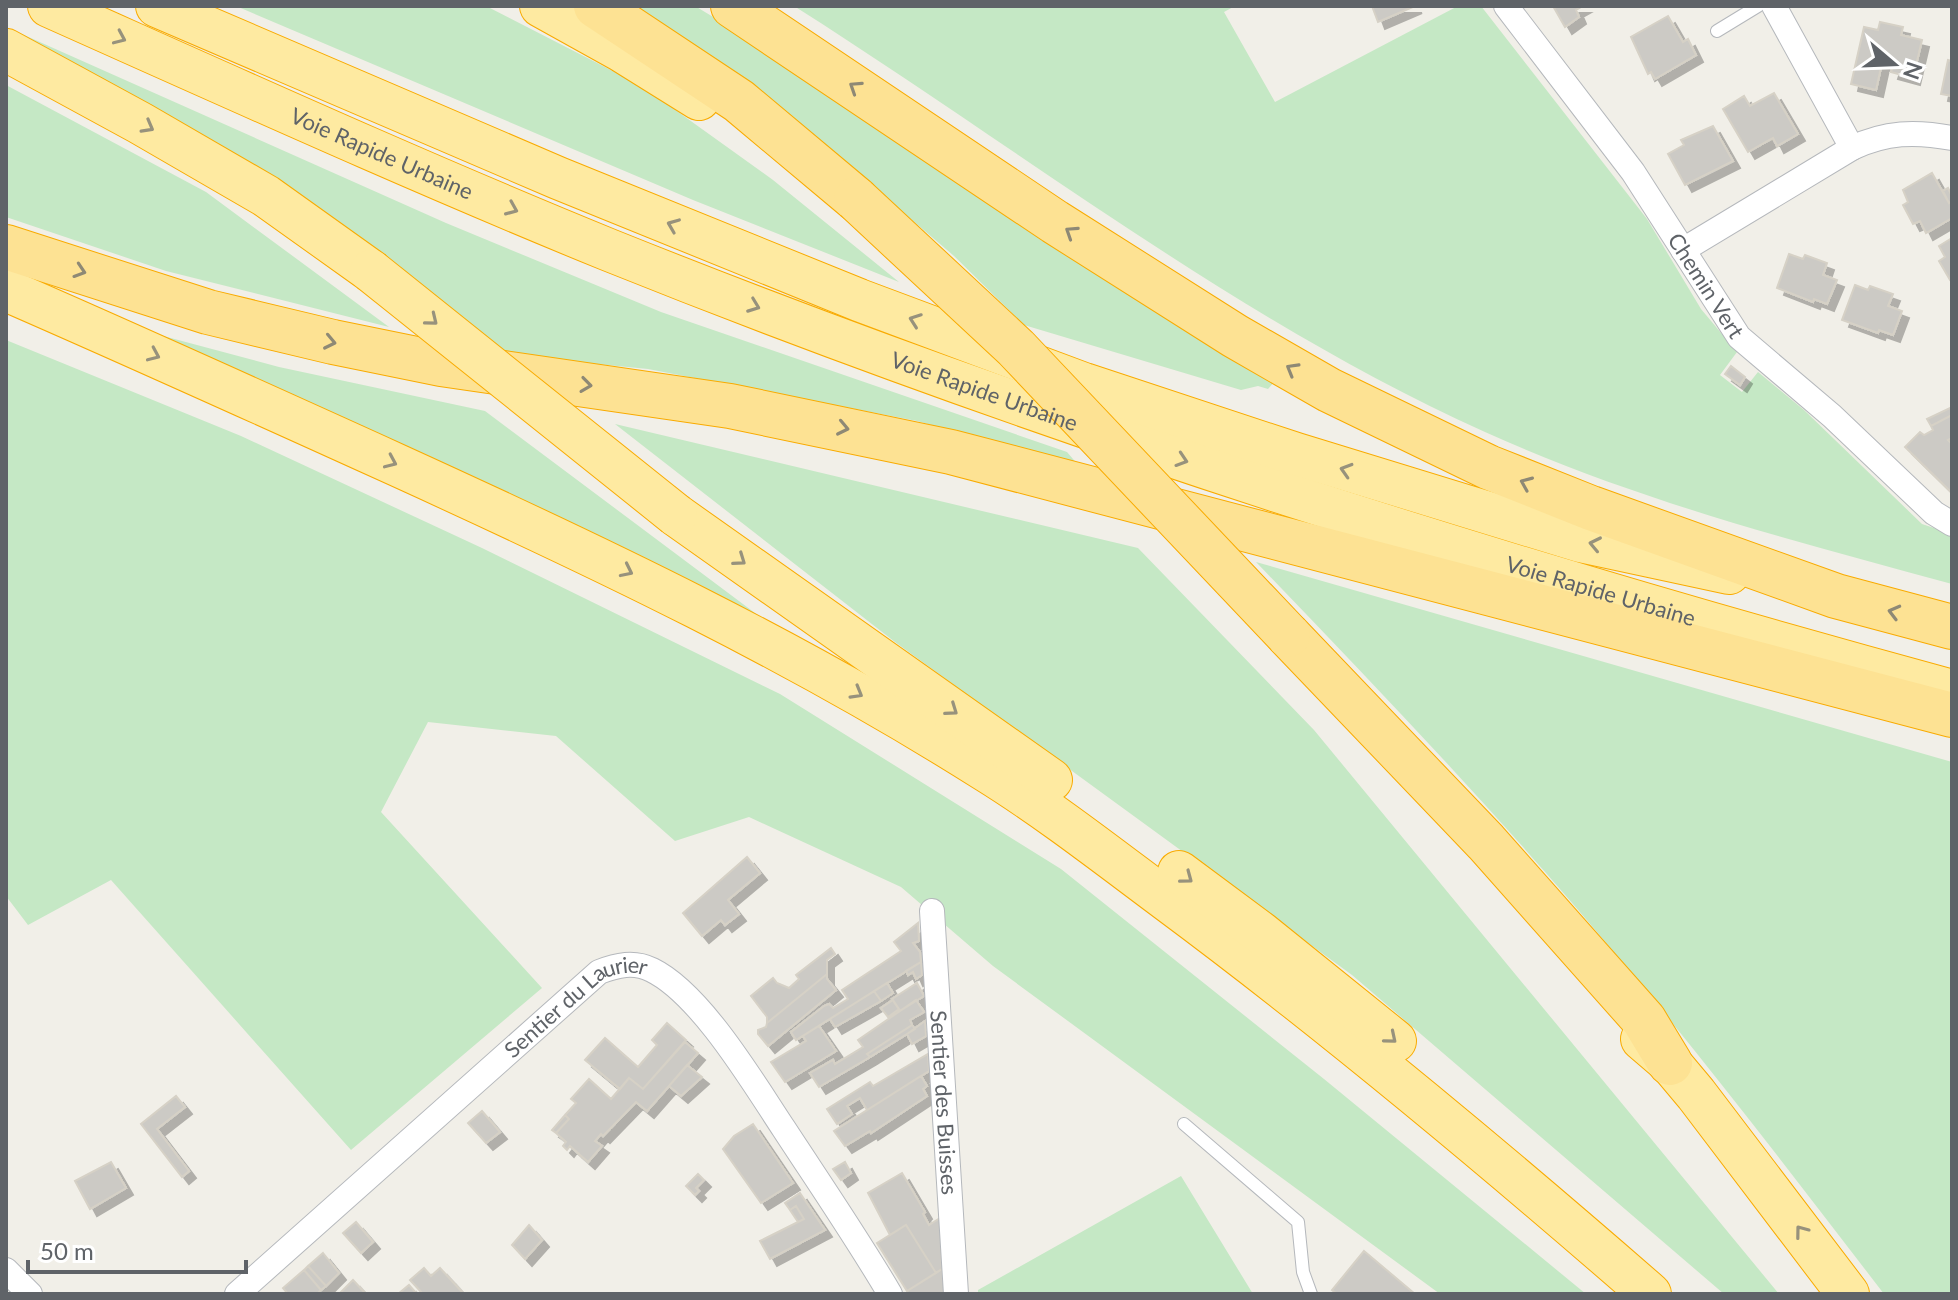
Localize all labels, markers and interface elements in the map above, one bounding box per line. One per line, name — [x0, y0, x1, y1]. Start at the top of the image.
north arrow — [1854, 24, 1934, 104]
one-way arrow — [112, 28, 126, 44]
text: N — [1898, 58, 1929, 83]
one-way arrow — [850, 82, 864, 97]
street label: Voie Rapide Urbaine — [286, 101, 477, 205]
one-way arrow — [140, 117, 154, 133]
one-way arrow — [504, 200, 518, 216]
one-way arrow — [667, 218, 681, 235]
one-way arrow — [1065, 227, 1080, 242]
street label: Chemin Vert — [1663, 228, 1750, 343]
one-way arrow — [73, 261, 87, 277]
one-way arrow — [746, 296, 760, 313]
one-way arrow — [423, 310, 437, 325]
one-way arrow — [909, 314, 923, 330]
one-way arrow — [323, 333, 336, 350]
street label: Voie Rapide Urbaine — [887, 345, 1082, 436]
one-way arrow — [146, 346, 160, 362]
one-way arrow — [1286, 363, 1301, 379]
one-way arrow — [580, 376, 593, 393]
one-way arrow — [835, 419, 849, 436]
one-way arrow — [1175, 451, 1189, 467]
one-way arrow — [383, 452, 398, 468]
one-way arrow — [1340, 463, 1353, 479]
one-way arrow — [1520, 476, 1534, 492]
one-way arrow — [1589, 536, 1602, 553]
one-way arrow — [731, 550, 746, 565]
street label: Voie Rapide Urbaine — [1503, 550, 1699, 631]
one-way arrow — [619, 562, 634, 577]
one-way arrow — [1887, 604, 1901, 621]
one-way arrow — [848, 683, 863, 699]
one-way arrow — [944, 700, 958, 715]
one-way arrow — [1178, 868, 1192, 882]
street label: Sentier du Laurier — [498, 951, 651, 1063]
street label: Sentier des Buisses — [925, 1009, 964, 1196]
one-way arrow — [1382, 1028, 1396, 1043]
scale bar — [28, 1224, 246, 1274]
one-way arrow — [1797, 1226, 1811, 1240]
text: 50 m — [40, 1236, 94, 1265]

